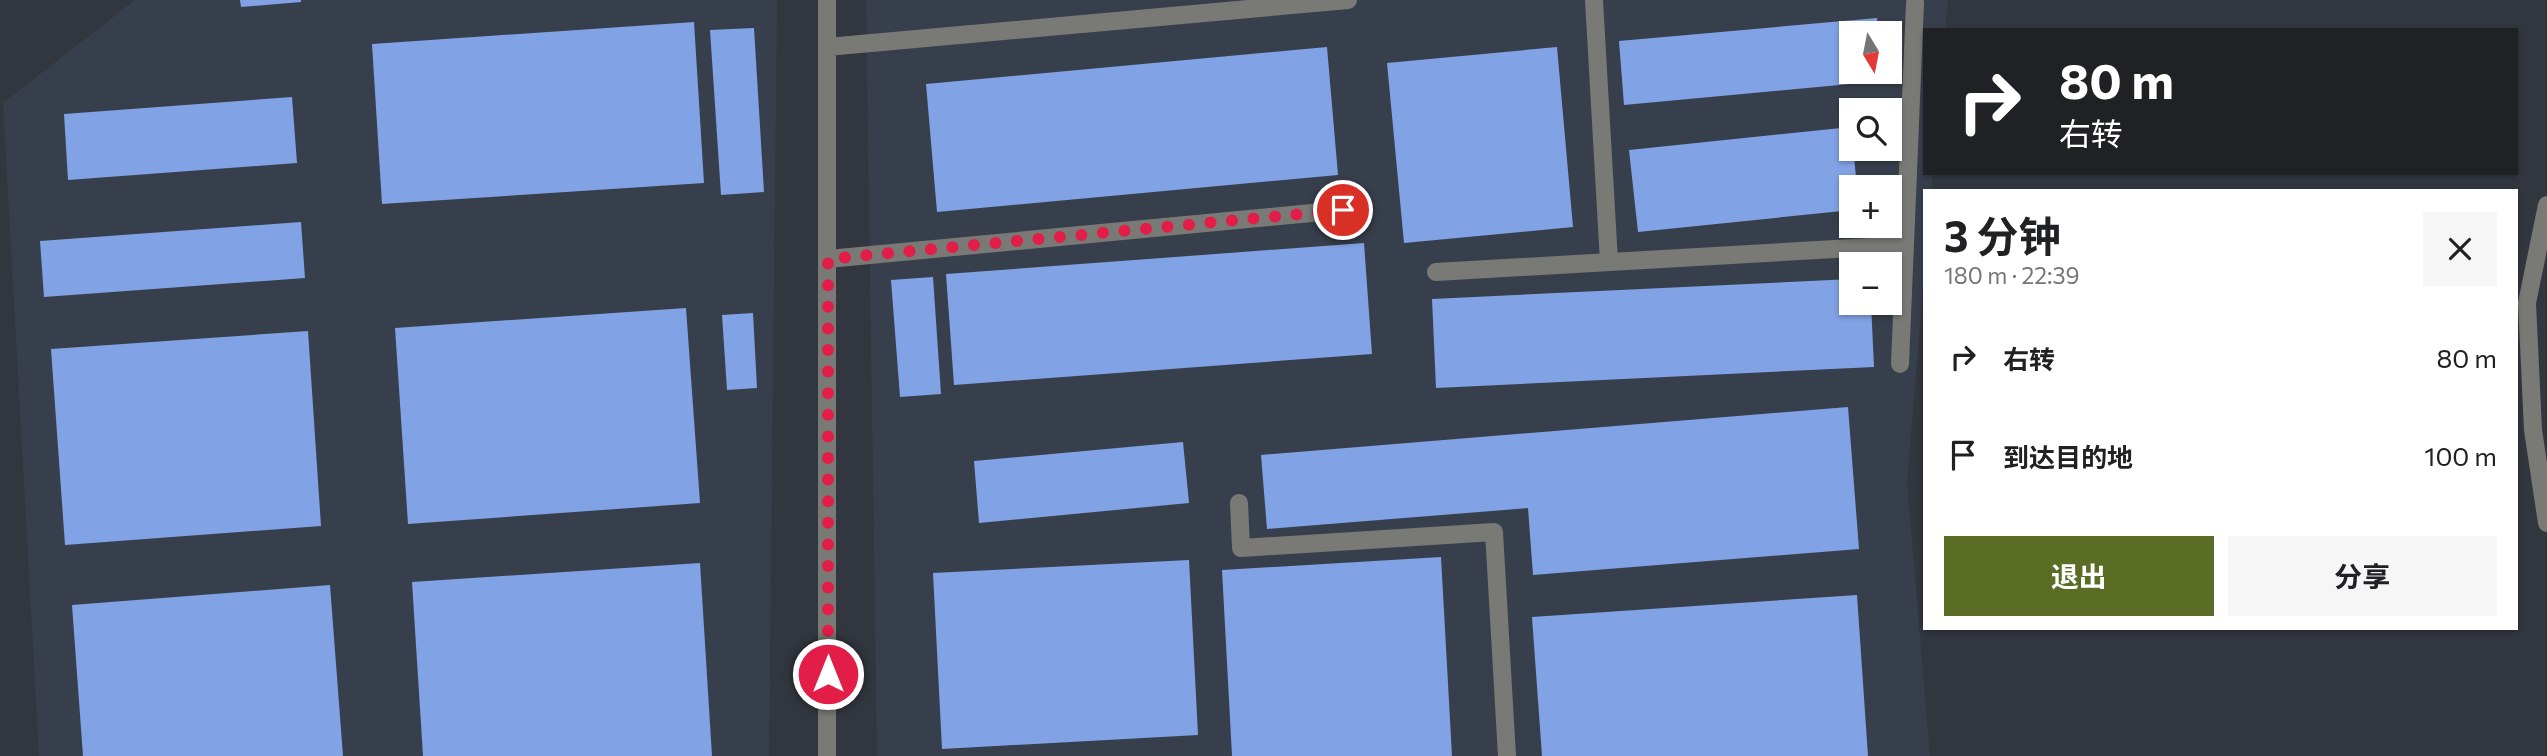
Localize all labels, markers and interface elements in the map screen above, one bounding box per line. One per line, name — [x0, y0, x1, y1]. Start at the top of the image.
north arrow — [1839, 21, 1902, 84]
map controls — [1839, 21, 1902, 315]
text: 80 m — [2059, 49, 2174, 109]
icon: right — [1944, 56, 2035, 147]
button: search — [1839, 98, 1902, 161]
text: 右转 — [2059, 113, 2123, 153]
button: + — [1839, 175, 1902, 238]
pin — [1313, 180, 1373, 240]
icon: arrive — [1324, 191, 1362, 229]
text: 3 分钟 — [1944, 209, 2061, 261]
button: close — [2423, 212, 2497, 286]
button: − — [1839, 252, 1902, 315]
text: 180 m · 22:39 — [1944, 261, 2080, 289]
icon: right — [1944, 338, 1982, 376]
text: 80 m — [2437, 342, 2497, 373]
text: 右转 — [2003, 343, 2055, 374]
icon: arrive — [1944, 436, 1982, 474]
text: 100 m — [2424, 440, 2497, 471]
text: 到达目的地 — [2003, 441, 2133, 472]
button: 退出 — [1944, 536, 2214, 616]
button: 分享 — [2228, 536, 2497, 616]
position arrow — [791, 637, 865, 711]

